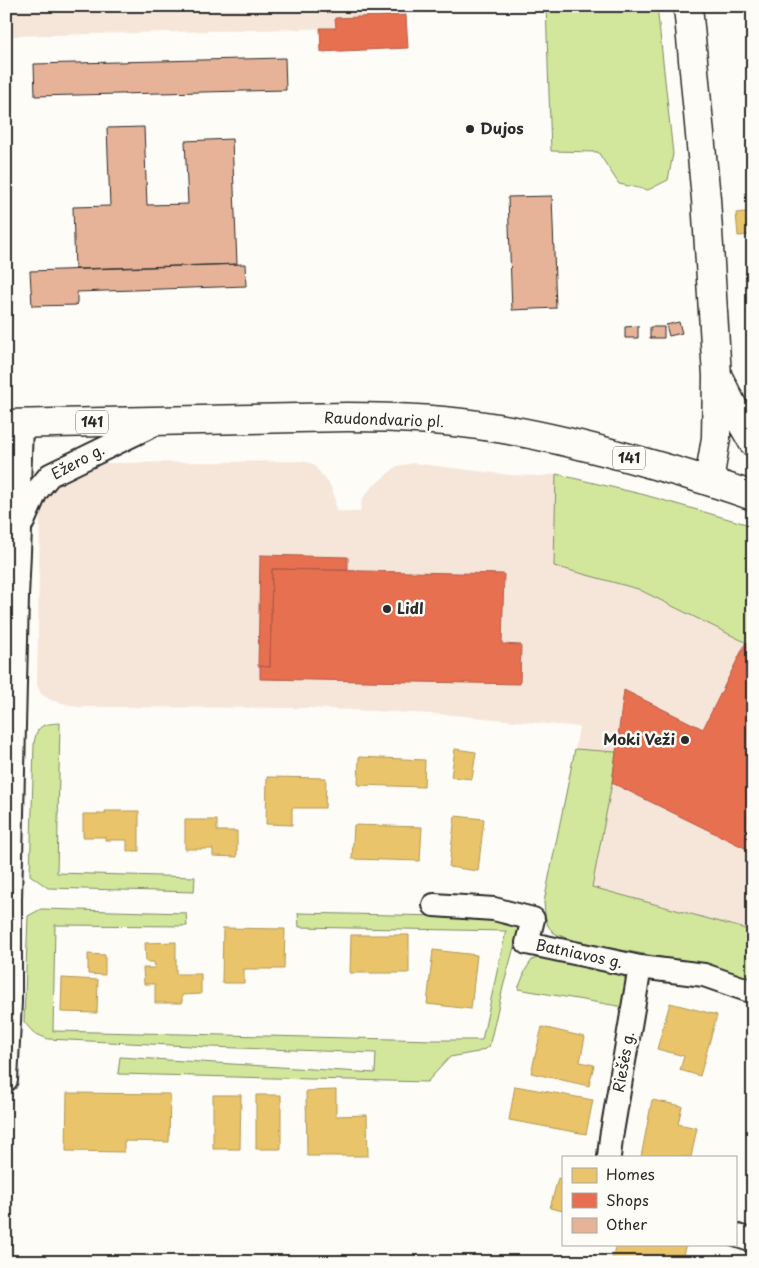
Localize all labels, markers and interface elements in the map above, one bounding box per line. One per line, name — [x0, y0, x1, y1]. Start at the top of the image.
place label: Dujos — [480, 116, 523, 139]
marker: Dujos — [464, 123, 476, 135]
street label: Raudondvario pl. — [323, 405, 445, 432]
road number: 141 — [76, 411, 108, 434]
street label: Ežero g. — [47, 437, 108, 484]
road number: 141 — [613, 446, 645, 469]
place label: Lidl — [397, 596, 424, 619]
marker: Lidl — [381, 603, 393, 615]
place label: Moki Veži — [603, 727, 675, 750]
marker: Moki Veži — [679, 734, 691, 746]
street label: Batniavos g. — [534, 932, 625, 973]
street label: Riešės g. — [606, 1029, 639, 1094]
legend — [562, 1156, 736, 1246]
text: Homes — [606, 1162, 655, 1185]
text: Shops — [606, 1188, 649, 1211]
text: Other — [606, 1212, 647, 1235]

